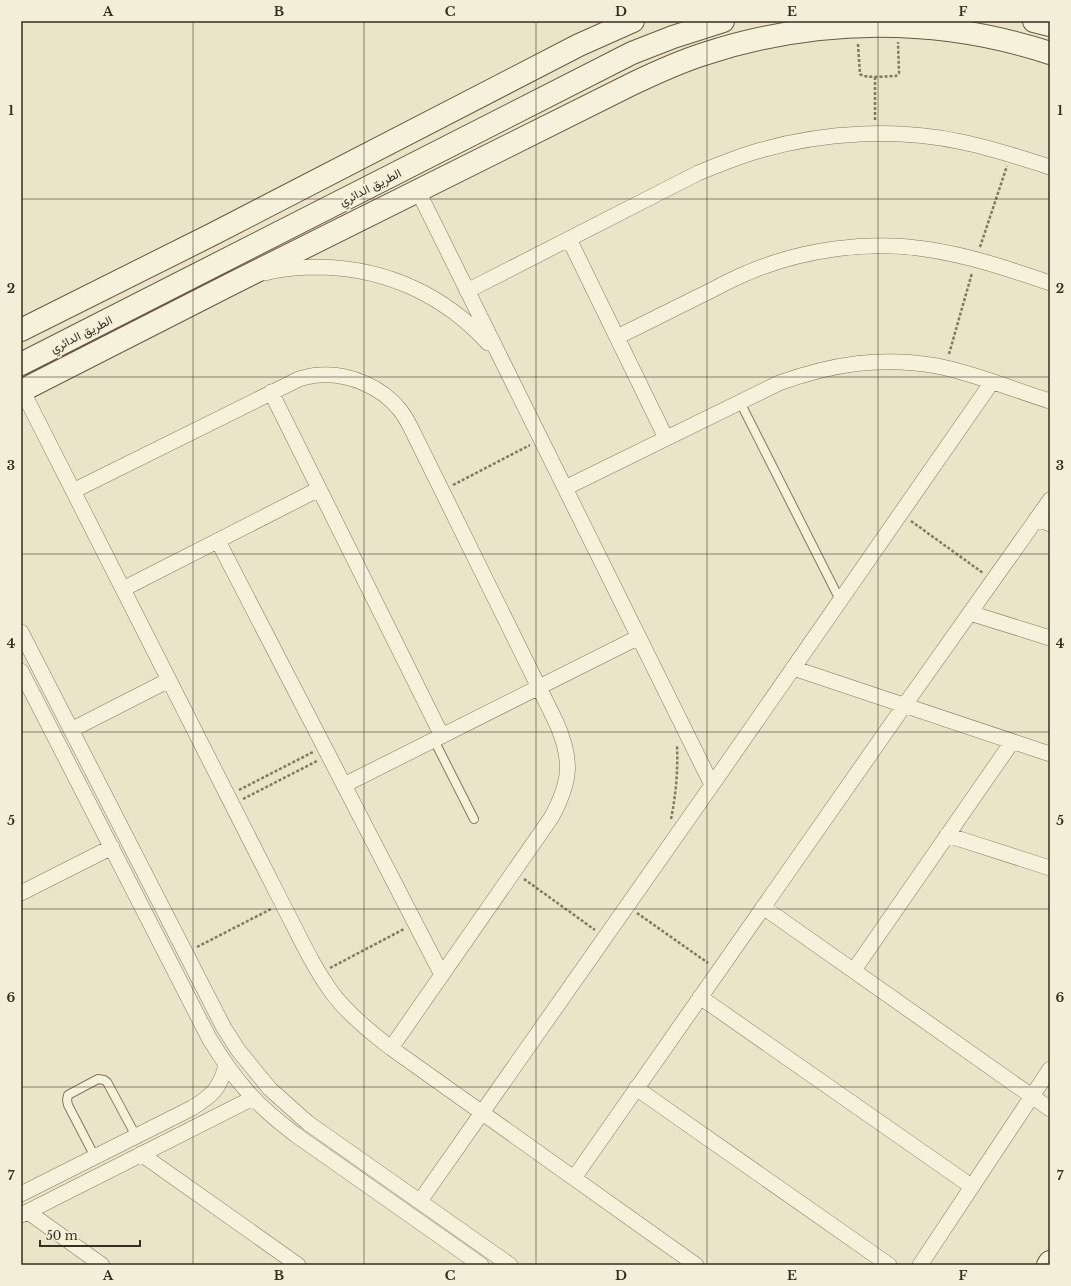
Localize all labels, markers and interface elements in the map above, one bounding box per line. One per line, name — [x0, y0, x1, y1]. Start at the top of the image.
text: A — [102, 3, 114, 20]
text: B — [274, 3, 284, 20]
text: C — [445, 3, 456, 20]
text: D — [615, 3, 627, 20]
text: E — [787, 3, 797, 20]
text: F — [959, 3, 968, 20]
text: 1 — [8, 102, 14, 119]
text: 1 — [1057, 102, 1063, 119]
street label: الطريق الدائري — [336, 165, 405, 212]
text: 2 — [7, 280, 15, 297]
text: 2 — [1056, 280, 1064, 297]
street label: الطريق الدائري — [47, 312, 116, 359]
text: 3 — [7, 457, 15, 474]
text: 3 — [1056, 457, 1064, 474]
text: 4 — [7, 635, 16, 652]
text: 4 — [1056, 635, 1065, 652]
text: 5 — [7, 812, 15, 829]
text: 5 — [1056, 812, 1064, 829]
text: 6 — [7, 989, 16, 1006]
text: 6 — [1056, 989, 1065, 1006]
text: 7 — [8, 1167, 15, 1184]
text: 7 — [1057, 1167, 1064, 1184]
scale bar — [40, 1222, 140, 1248]
text: 50 m — [46, 1228, 78, 1243]
text: A — [102, 1267, 114, 1284]
text: B — [274, 1267, 284, 1284]
text: C — [445, 1267, 456, 1284]
text: D — [615, 1267, 627, 1284]
text: E — [787, 1267, 797, 1284]
text: F — [959, 1267, 968, 1284]

